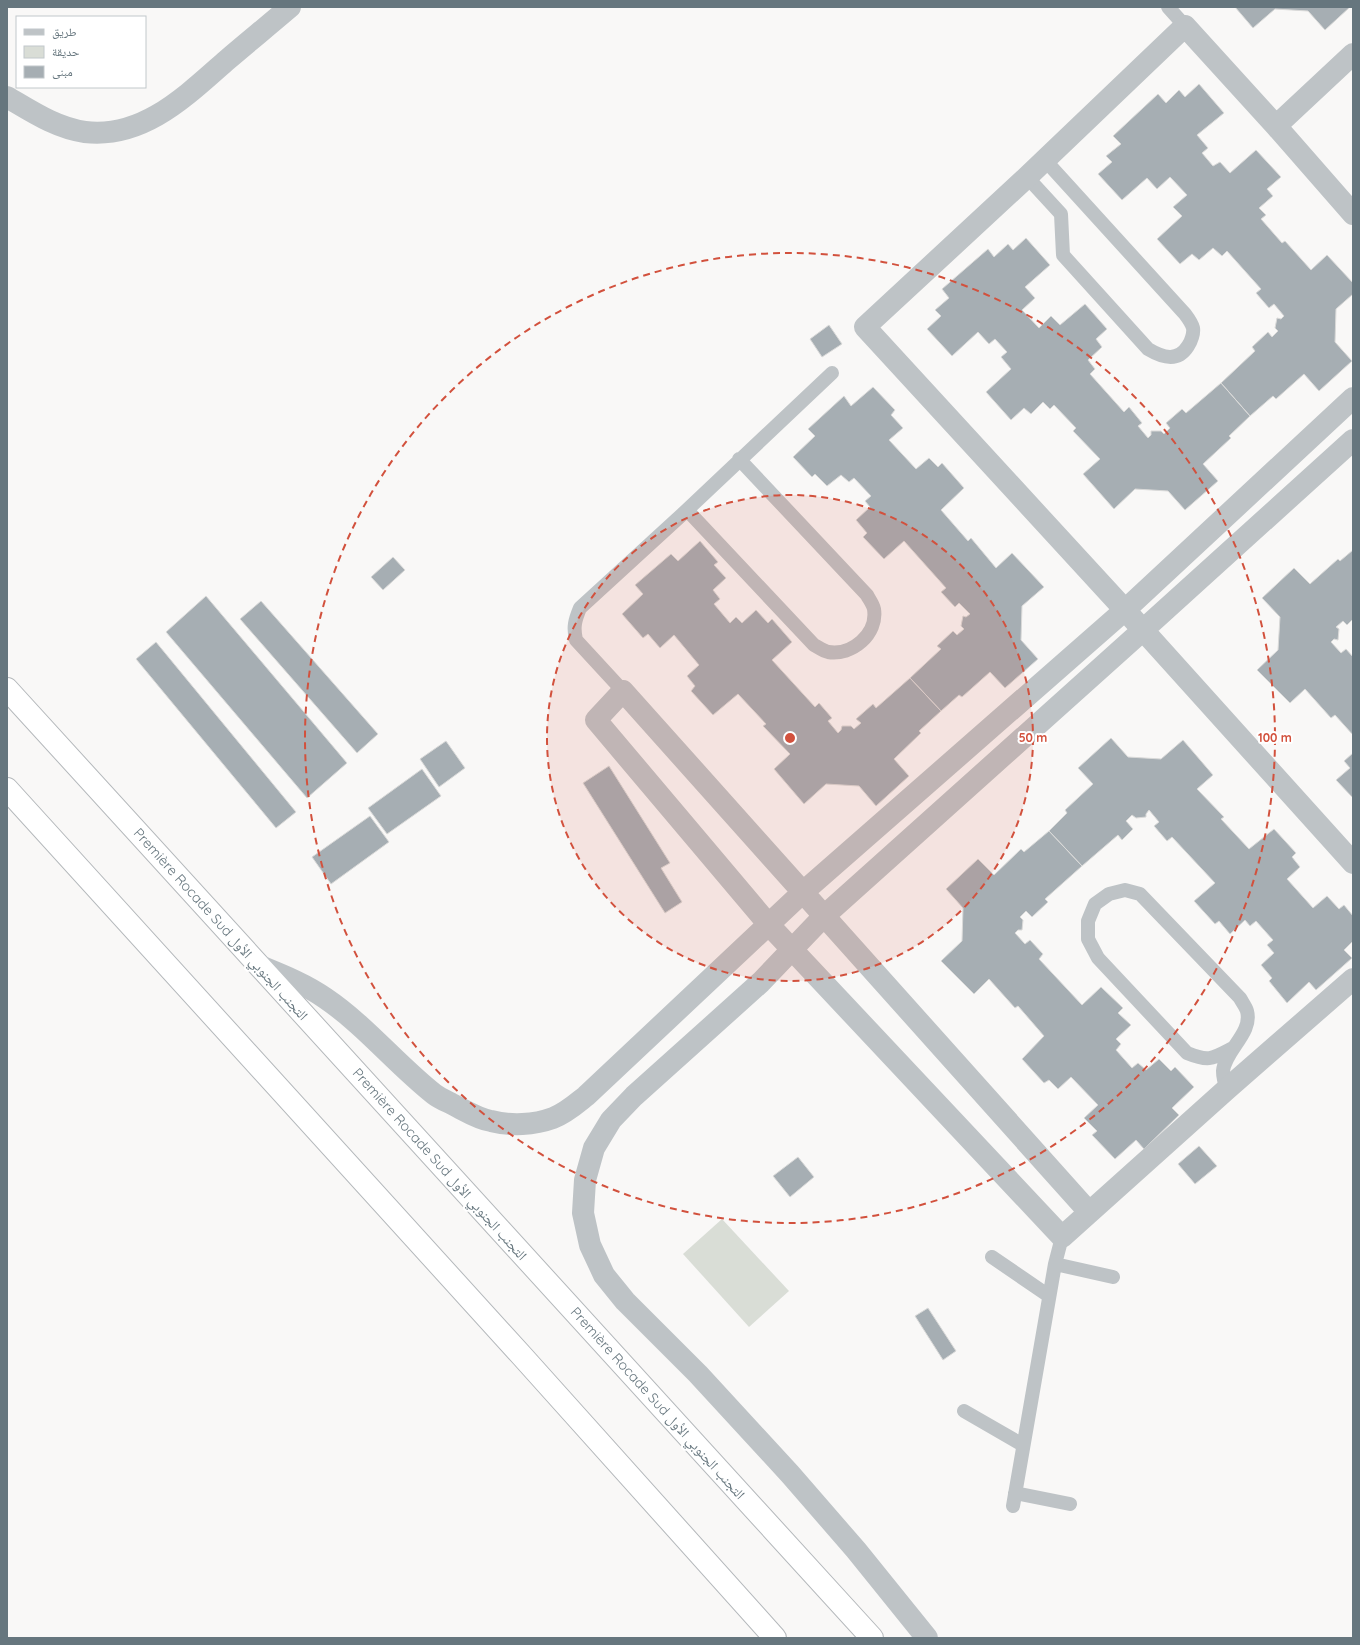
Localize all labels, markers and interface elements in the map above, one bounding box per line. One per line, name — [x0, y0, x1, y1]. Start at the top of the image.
legend — [16, 16, 146, 88]
text: طريق — [52, 24, 77, 39]
text: حديقة — [52, 44, 80, 59]
text: مبنى — [52, 64, 73, 79]
text: 50 m — [1019, 730, 1047, 745]
text: 100 m — [1258, 730, 1292, 745]
centre of rings — [783, 731, 797, 745]
street label: Première Rocade Sud التجنب الجنوبي الأول — [128, 824, 312, 1026]
street label: Première Rocade Sud التجنب الجنوبي الأول — [347, 1064, 531, 1266]
street label: Première Rocade Sud التجنب الجنوبي الأول — [565, 1303, 749, 1505]

